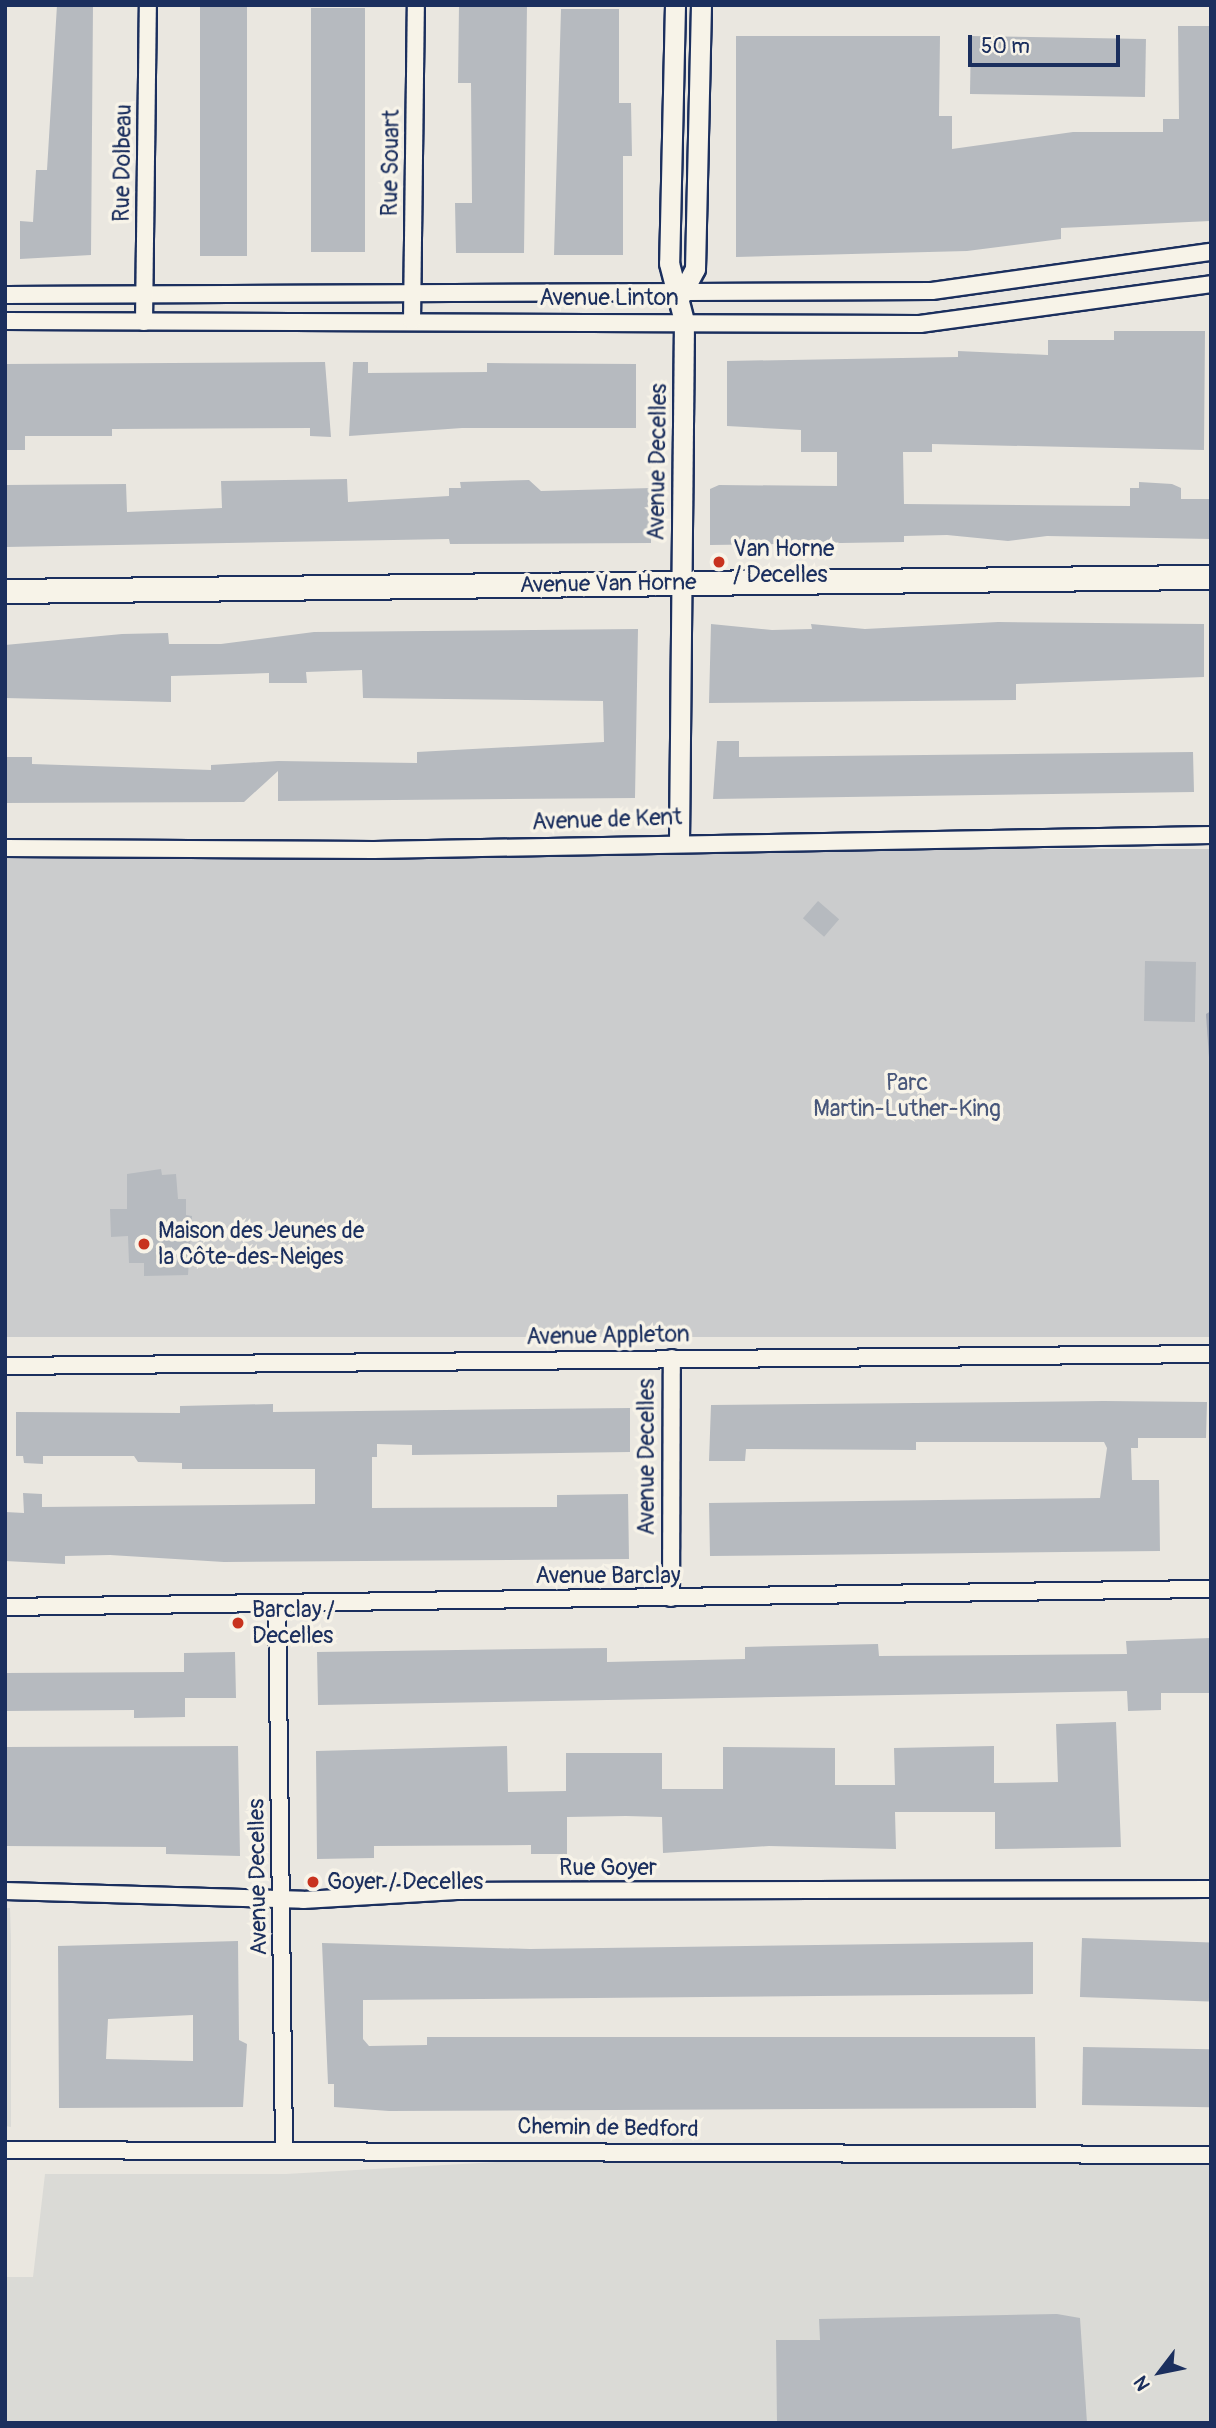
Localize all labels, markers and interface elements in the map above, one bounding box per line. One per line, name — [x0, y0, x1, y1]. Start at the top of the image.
scale bar — [971, 21, 1123, 65]
text: 50 m — [981, 33, 1030, 60]
street label: Rue Dolbeau — [108, 104, 138, 222]
street label: Rue Souart — [376, 109, 406, 217]
street label: Avenue Linton — [539, 284, 679, 312]
street label: Avenue Decelles — [643, 383, 673, 541]
place label: Van Horne / Decelles — [733, 535, 834, 589]
marker: Van Horne / Decelles — [711, 554, 727, 570]
street label: Avenue Van Horne — [519, 569, 697, 599]
street label: Avenue de Kent — [531, 804, 683, 836]
park label: Parc Martin-Luther-King — [813, 1069, 1001, 1123]
place label: Maison des Jeunes de la Côte-des-Neiges — [158, 1217, 364, 1271]
marker: Maison des Jeunes de la Côte-des-Neiges — [136, 1236, 152, 1252]
street label: Avenue Appleton — [526, 1321, 690, 1351]
street label: Avenue Decelles — [633, 1378, 661, 1536]
street label: Avenue Barclay — [535, 1562, 681, 1590]
place label: Barclay / Decelles — [252, 1596, 335, 1650]
marker: Barclay / Decelles — [230, 1615, 246, 1631]
street label: Avenue Decelles — [243, 1798, 273, 1956]
street label: Rue Goyer — [559, 1854, 657, 1882]
place label: Goyer / Decelles — [327, 1868, 483, 1896]
marker: Goyer / Decelles — [305, 1874, 321, 1890]
street label: Chemin de Bedford — [517, 2113, 699, 2143]
north arrow — [1125, 2337, 1195, 2407]
text: N — [1129, 2371, 1156, 2395]

